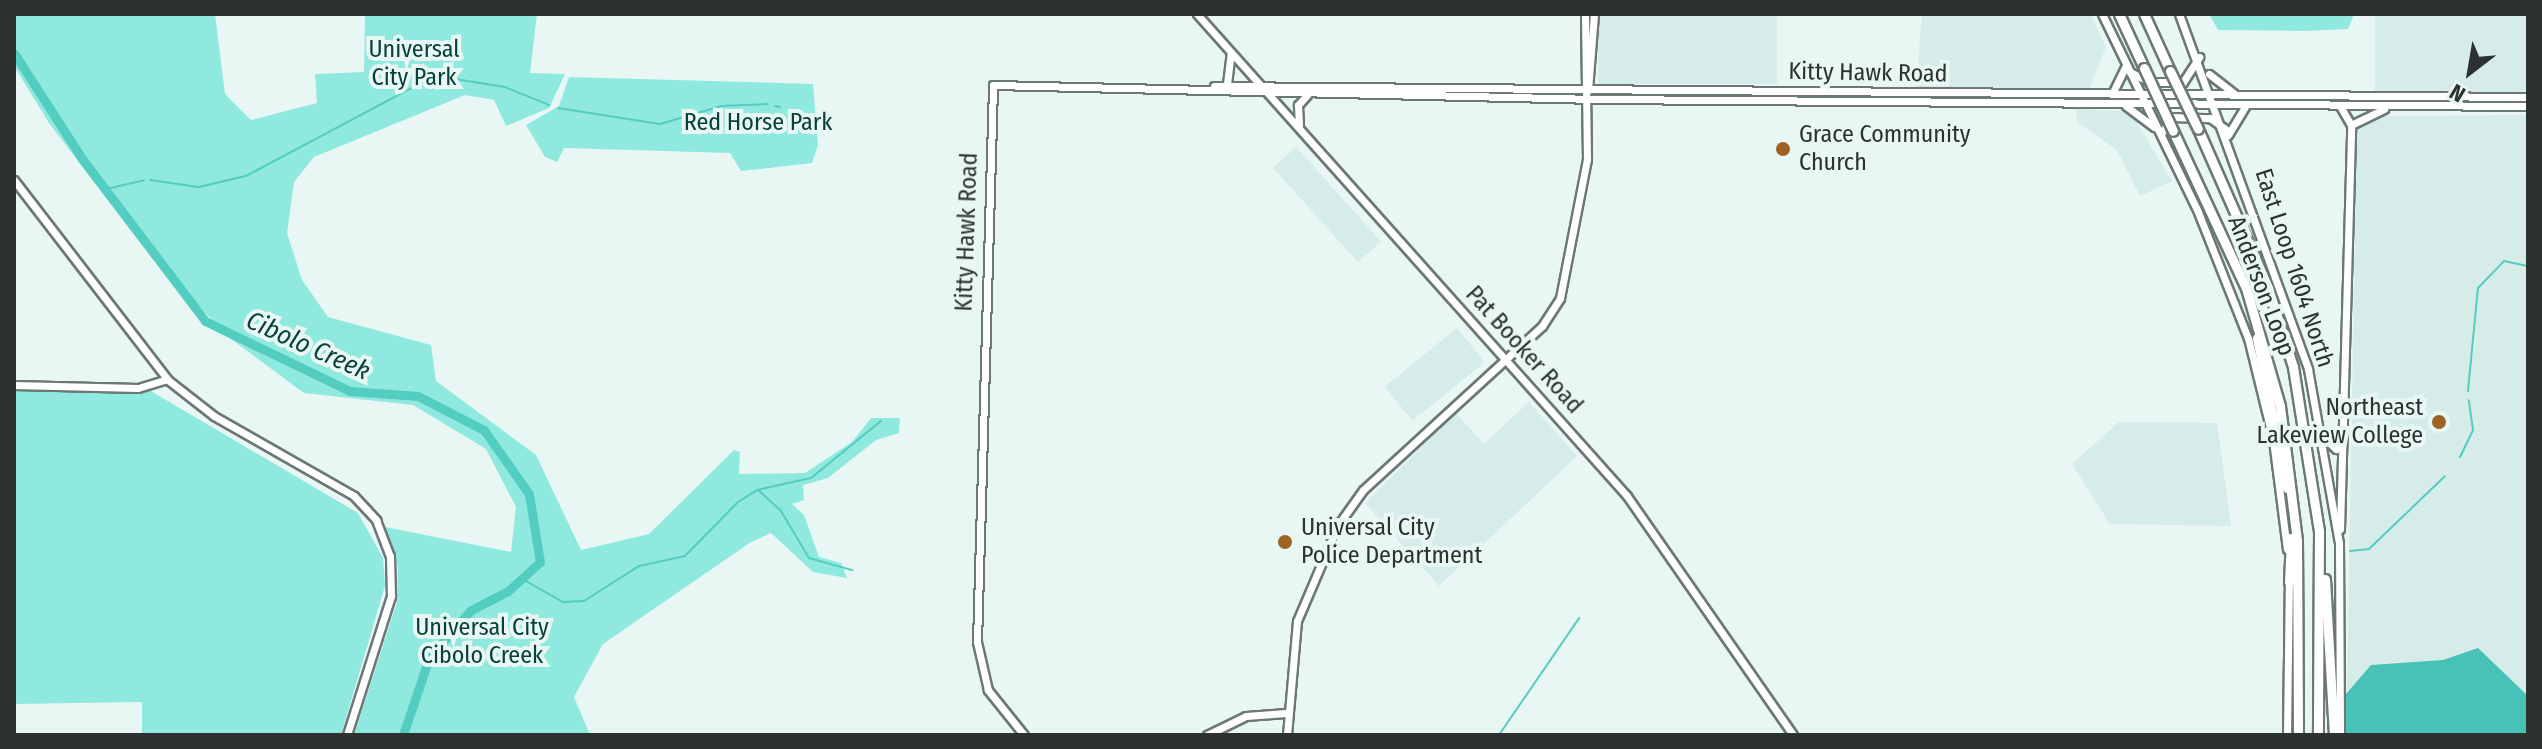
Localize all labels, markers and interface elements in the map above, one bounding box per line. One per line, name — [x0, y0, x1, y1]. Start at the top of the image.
north arrow — [2430, 32, 2510, 112]
park label: Universal City Park — [368, 36, 460, 92]
street label: Kitty Hawk Road — [1788, 57, 1948, 89]
text: N — [2445, 78, 2470, 108]
park label: Red Horse Park — [684, 109, 832, 137]
place label: Grace Community Church — [1799, 121, 1970, 177]
marker: Grace Community Church — [1774, 140, 1792, 158]
street label: Kitty Hawk Road — [950, 152, 984, 312]
street label: East Loop 1604 North — [2248, 165, 2340, 371]
street label: Anderson Loop — [2221, 212, 2301, 360]
street label: Pat Booker Road — [1459, 280, 1589, 420]
water label: Cibolo Creek — [241, 305, 375, 387]
place label: Northeast Lakeview College — [2257, 394, 2423, 450]
marker: Northeast Lakeview College — [2430, 413, 2448, 431]
place label: Universal City Police Department — [1301, 514, 1482, 570]
marker: Universal City Police Department — [1276, 533, 1294, 551]
park label: Universal City Cibolo Creek — [415, 614, 549, 670]

